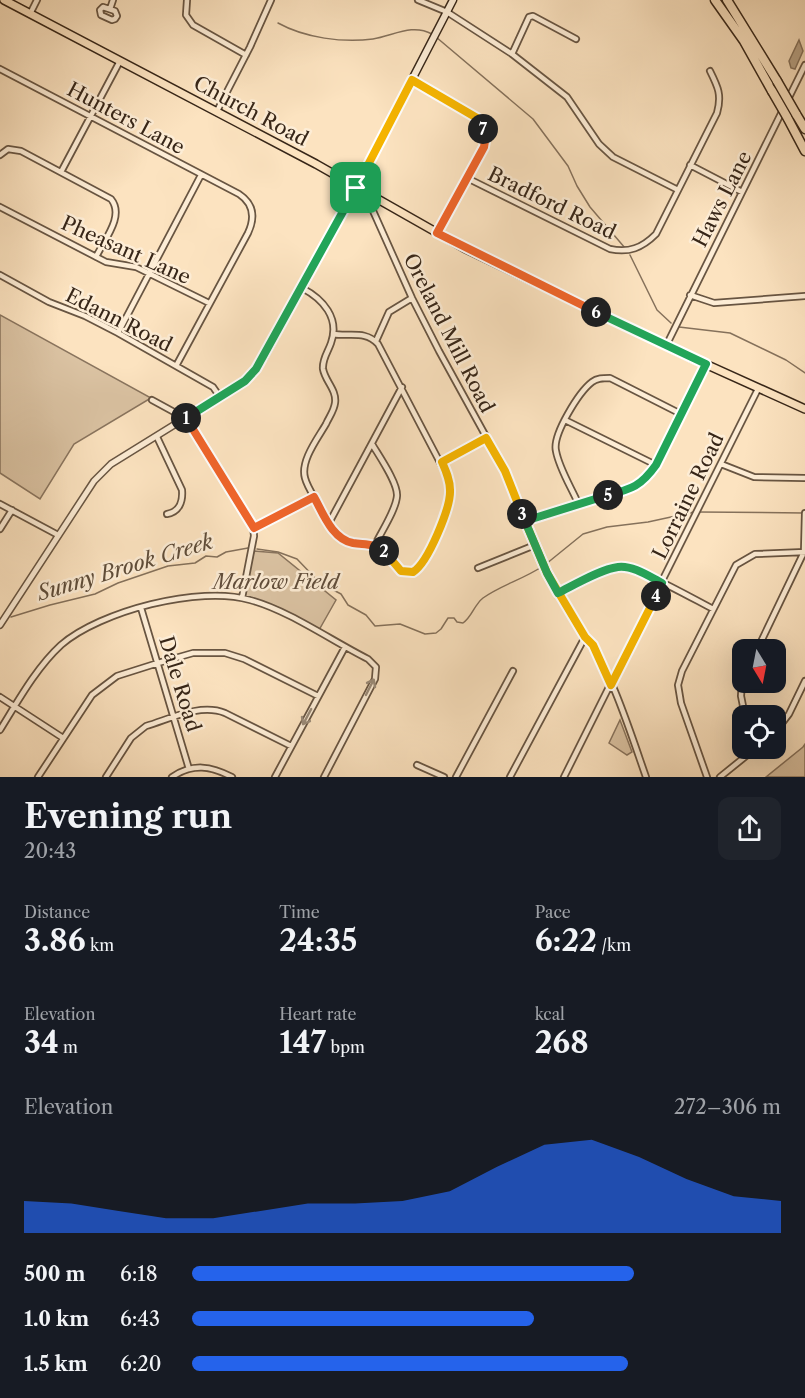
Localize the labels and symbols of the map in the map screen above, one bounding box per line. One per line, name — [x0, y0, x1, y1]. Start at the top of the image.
street label: Church Road — [190, 71, 312, 151]
street label: Hunters Lane — [63, 77, 189, 159]
pin: 7 — [468, 114, 498, 144]
street label: Haws Lane — [688, 147, 756, 251]
pin — [330, 162, 381, 213]
street label: Bradford Road — [484, 162, 620, 244]
street label: Pheasant Lane — [58, 211, 194, 289]
street label: Oreland Mill Road — [398, 249, 500, 417]
street label: Edann Road — [62, 283, 176, 357]
pin: 6 — [581, 297, 611, 327]
pin: 1 — [171, 403, 201, 433]
street label: Lorraine Road — [647, 429, 729, 563]
pin: 5 — [593, 480, 623, 510]
pin: 3 — [507, 499, 537, 529]
water label: Sunny Brook Creek — [32, 528, 216, 606]
pin: 2 — [369, 536, 399, 566]
park label: Marlow Field — [211, 570, 341, 594]
pin: 4 — [641, 581, 671, 611]
street label: Dale Road — [154, 633, 206, 735]
north arrow — [732, 639, 786, 693]
one-way arrow — [365, 679, 376, 697]
one-way arrow — [301, 708, 313, 725]

